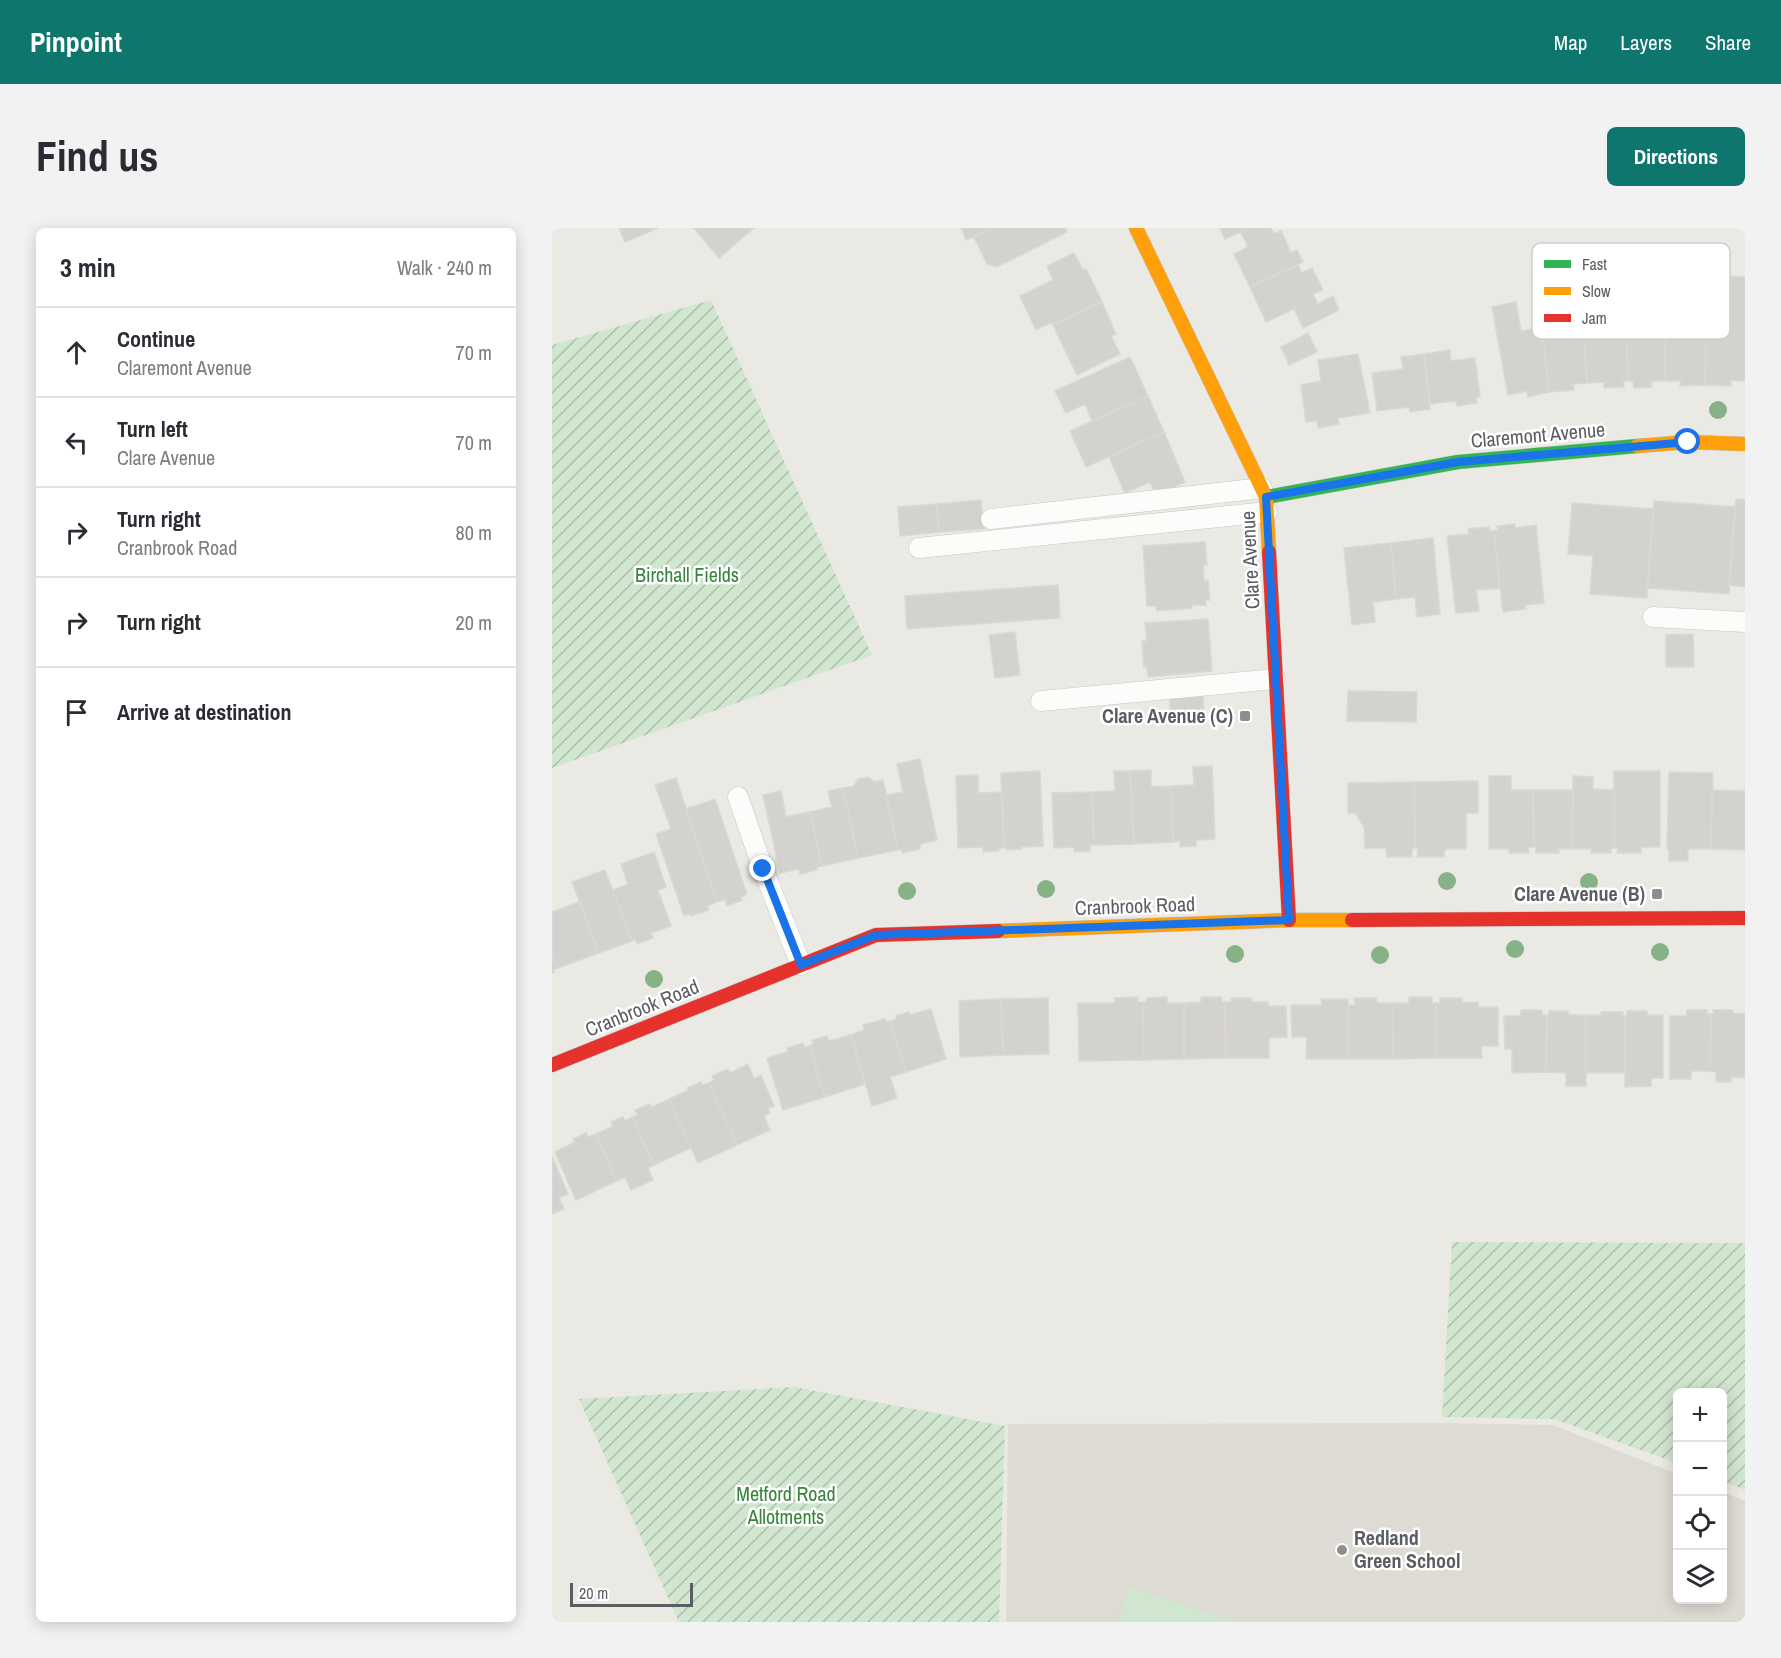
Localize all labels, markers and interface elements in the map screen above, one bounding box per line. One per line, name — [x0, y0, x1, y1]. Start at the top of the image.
text: Pinpoint — [30, 23, 122, 61]
text: Map — [1554, 28, 1587, 57]
text: Layers — [1620, 28, 1672, 57]
text: Share — [1705, 28, 1751, 57]
button: Directions — [1607, 127, 1745, 186]
text: Find us — [36, 128, 158, 184]
legend — [1532, 243, 1730, 339]
text: 3 min — [60, 250, 116, 285]
text: Fast — [1582, 253, 1607, 275]
text: Walk · 240 m — [397, 254, 492, 281]
text: Slow — [1582, 280, 1611, 302]
text: Jam — [1582, 307, 1607, 329]
text: Continue — [117, 324, 195, 354]
icon: ahead — [60, 336, 93, 369]
text: 70 m — [456, 339, 492, 366]
text: Claremont Avenue — [117, 354, 252, 381]
text: Turn left — [117, 414, 188, 444]
street label: Claremont Avenue — [1470, 415, 1606, 454]
icon: left — [60, 426, 93, 459]
route start — [1674, 428, 1700, 454]
text: 70 m — [456, 429, 492, 456]
text: Clare Avenue — [117, 444, 215, 471]
text: Turn right — [117, 504, 201, 534]
street label: Clare Avenue — [1233, 510, 1266, 610]
icon: right — [60, 516, 93, 549]
text: 80 m — [456, 519, 492, 546]
text: Cranbrook Road — [117, 534, 237, 561]
park label: Birchall Fields — [635, 561, 739, 588]
icon: right — [60, 606, 93, 639]
text: Turn right — [117, 607, 201, 637]
text: 20 m — [456, 609, 492, 636]
icon: arrive — [60, 696, 93, 729]
text: Arrive at destination — [117, 697, 291, 727]
place label: Clare Avenue (C) — [1102, 702, 1233, 729]
marker: Clare Avenue (C) — [1238, 709, 1252, 723]
route end — [749, 855, 775, 881]
place label: Clare Avenue (B) — [1514, 880, 1645, 907]
marker: Clare Avenue (B) — [1650, 887, 1664, 901]
street label: Cranbrook Road — [1074, 890, 1196, 921]
street label: Cranbrook Road — [581, 972, 703, 1043]
map controls — [1673, 1388, 1727, 1604]
button: + — [1673, 1388, 1727, 1442]
button: − — [1673, 1442, 1727, 1496]
park label: Metford Road Allotments — [736, 1480, 836, 1530]
button: locate — [1673, 1496, 1727, 1550]
place label: Redland Green School — [1354, 1524, 1461, 1574]
marker: Redland Green School — [1335, 1543, 1349, 1557]
button: layers — [1673, 1550, 1727, 1604]
scale bar — [570, 1580, 693, 1608]
text: 20 m — [579, 1582, 608, 1604]

